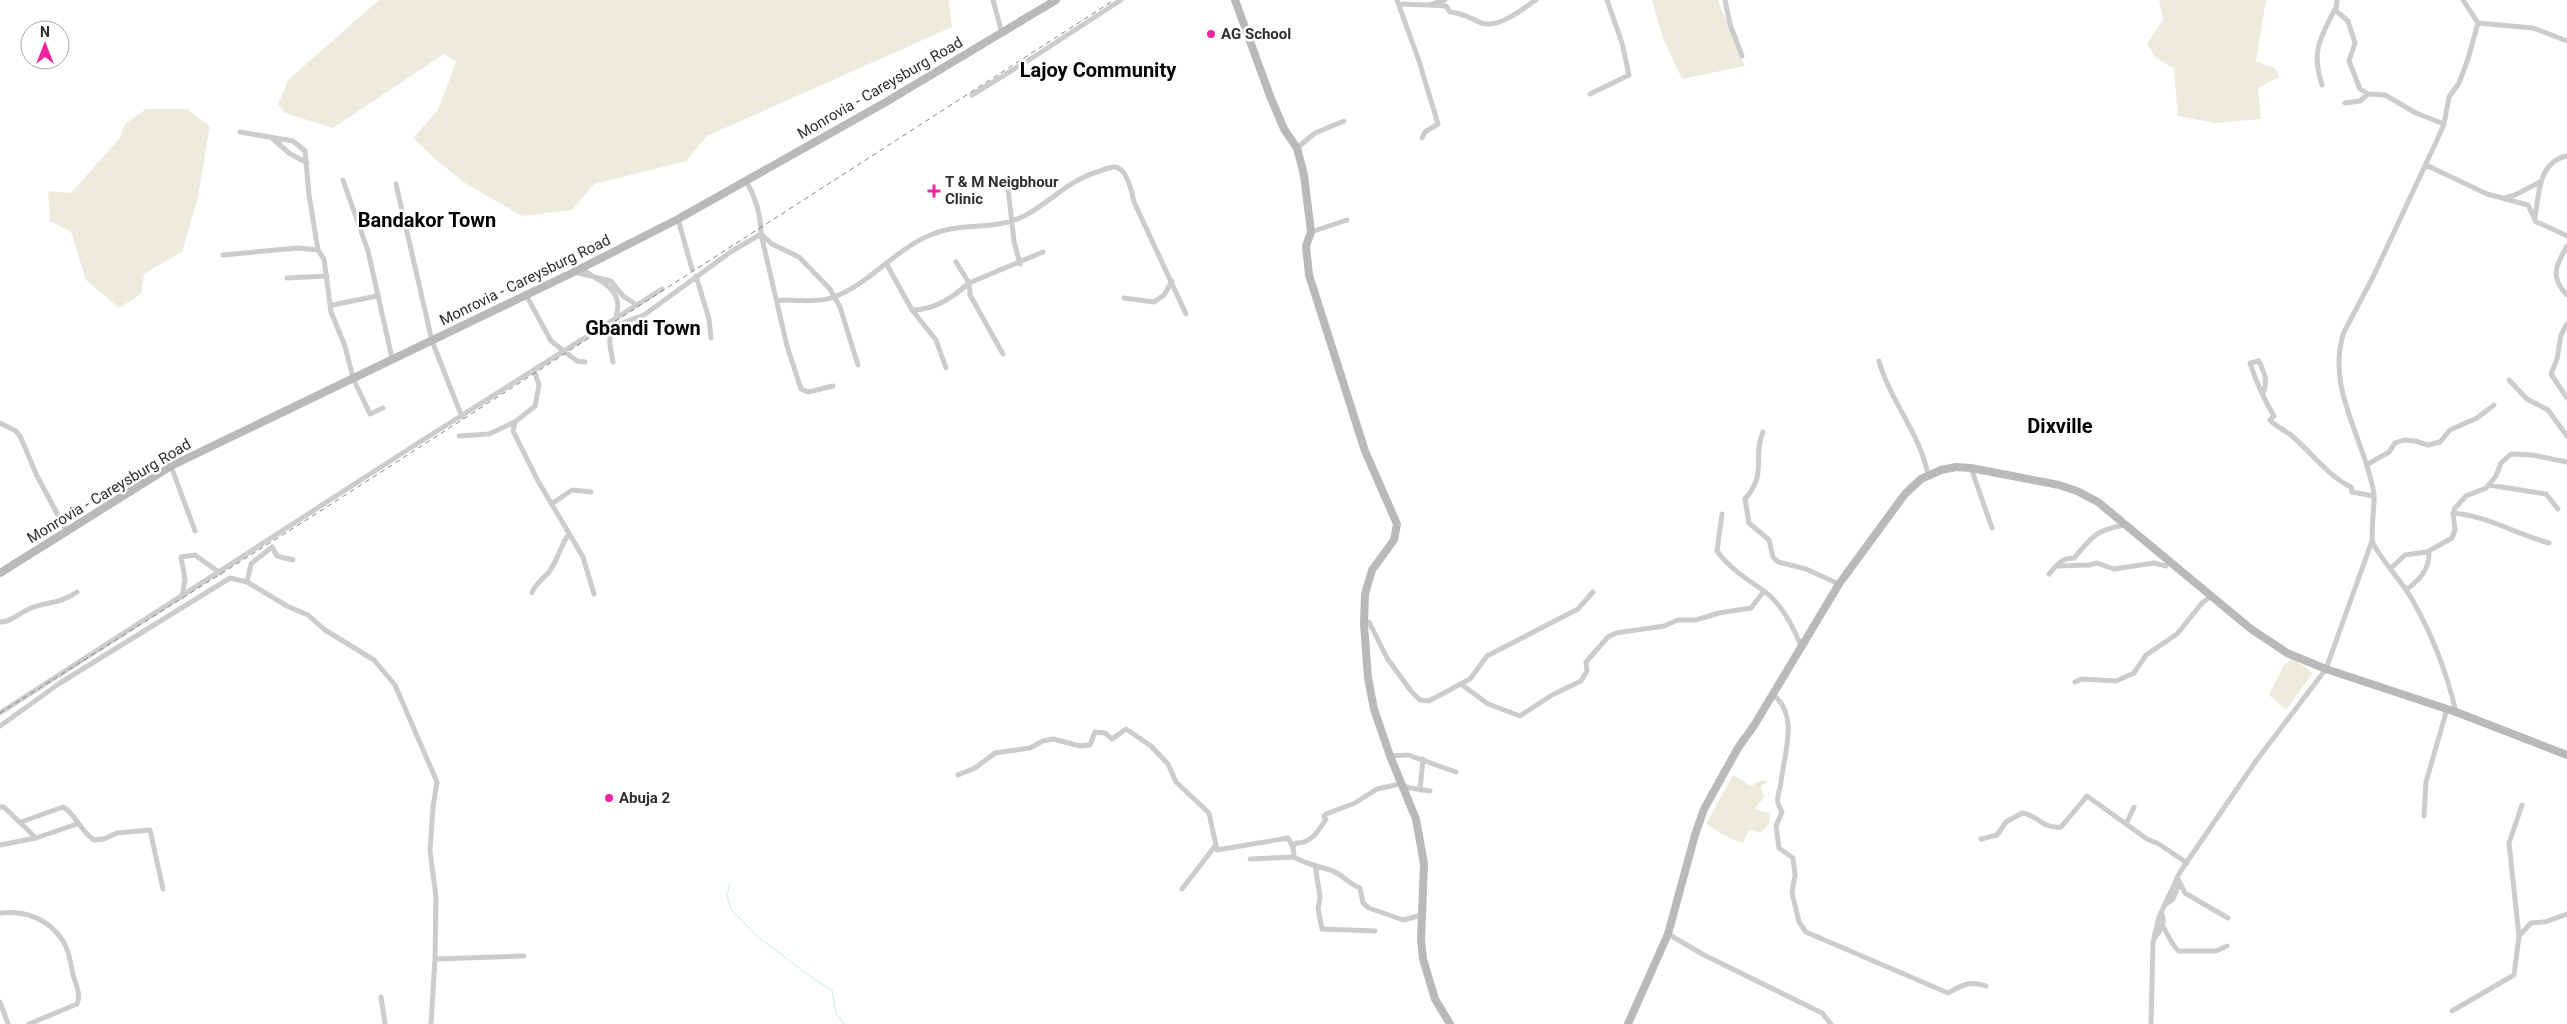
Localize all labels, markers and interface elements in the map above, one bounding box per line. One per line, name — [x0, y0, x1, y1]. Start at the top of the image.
north arrow — [20, 20, 70, 70]
text: N — [40, 24, 50, 40]
place label: AG School — [1221, 25, 1291, 43]
marker: AG School — [1205, 28, 1217, 40]
street label: Monrovia - Careysburg Road — [794, 33, 966, 143]
district label: Lajoy Community — [1020, 58, 1177, 82]
place label: T & M Neigbhour Clinic — [945, 173, 1059, 208]
marker: T & M Neigbhour Clinic — [927, 184, 941, 198]
district label: Bandakor Town — [358, 208, 496, 232]
street label: Monrovia - Careysburg Road — [437, 231, 613, 329]
district label: Gbandi Town — [585, 316, 701, 340]
district label: Dixville — [2027, 414, 2093, 438]
street label: Monrovia - Careysburg Road — [24, 435, 194, 547]
place label: Abuja 2 — [619, 789, 671, 807]
marker: Abuja 2 — [603, 792, 615, 804]

